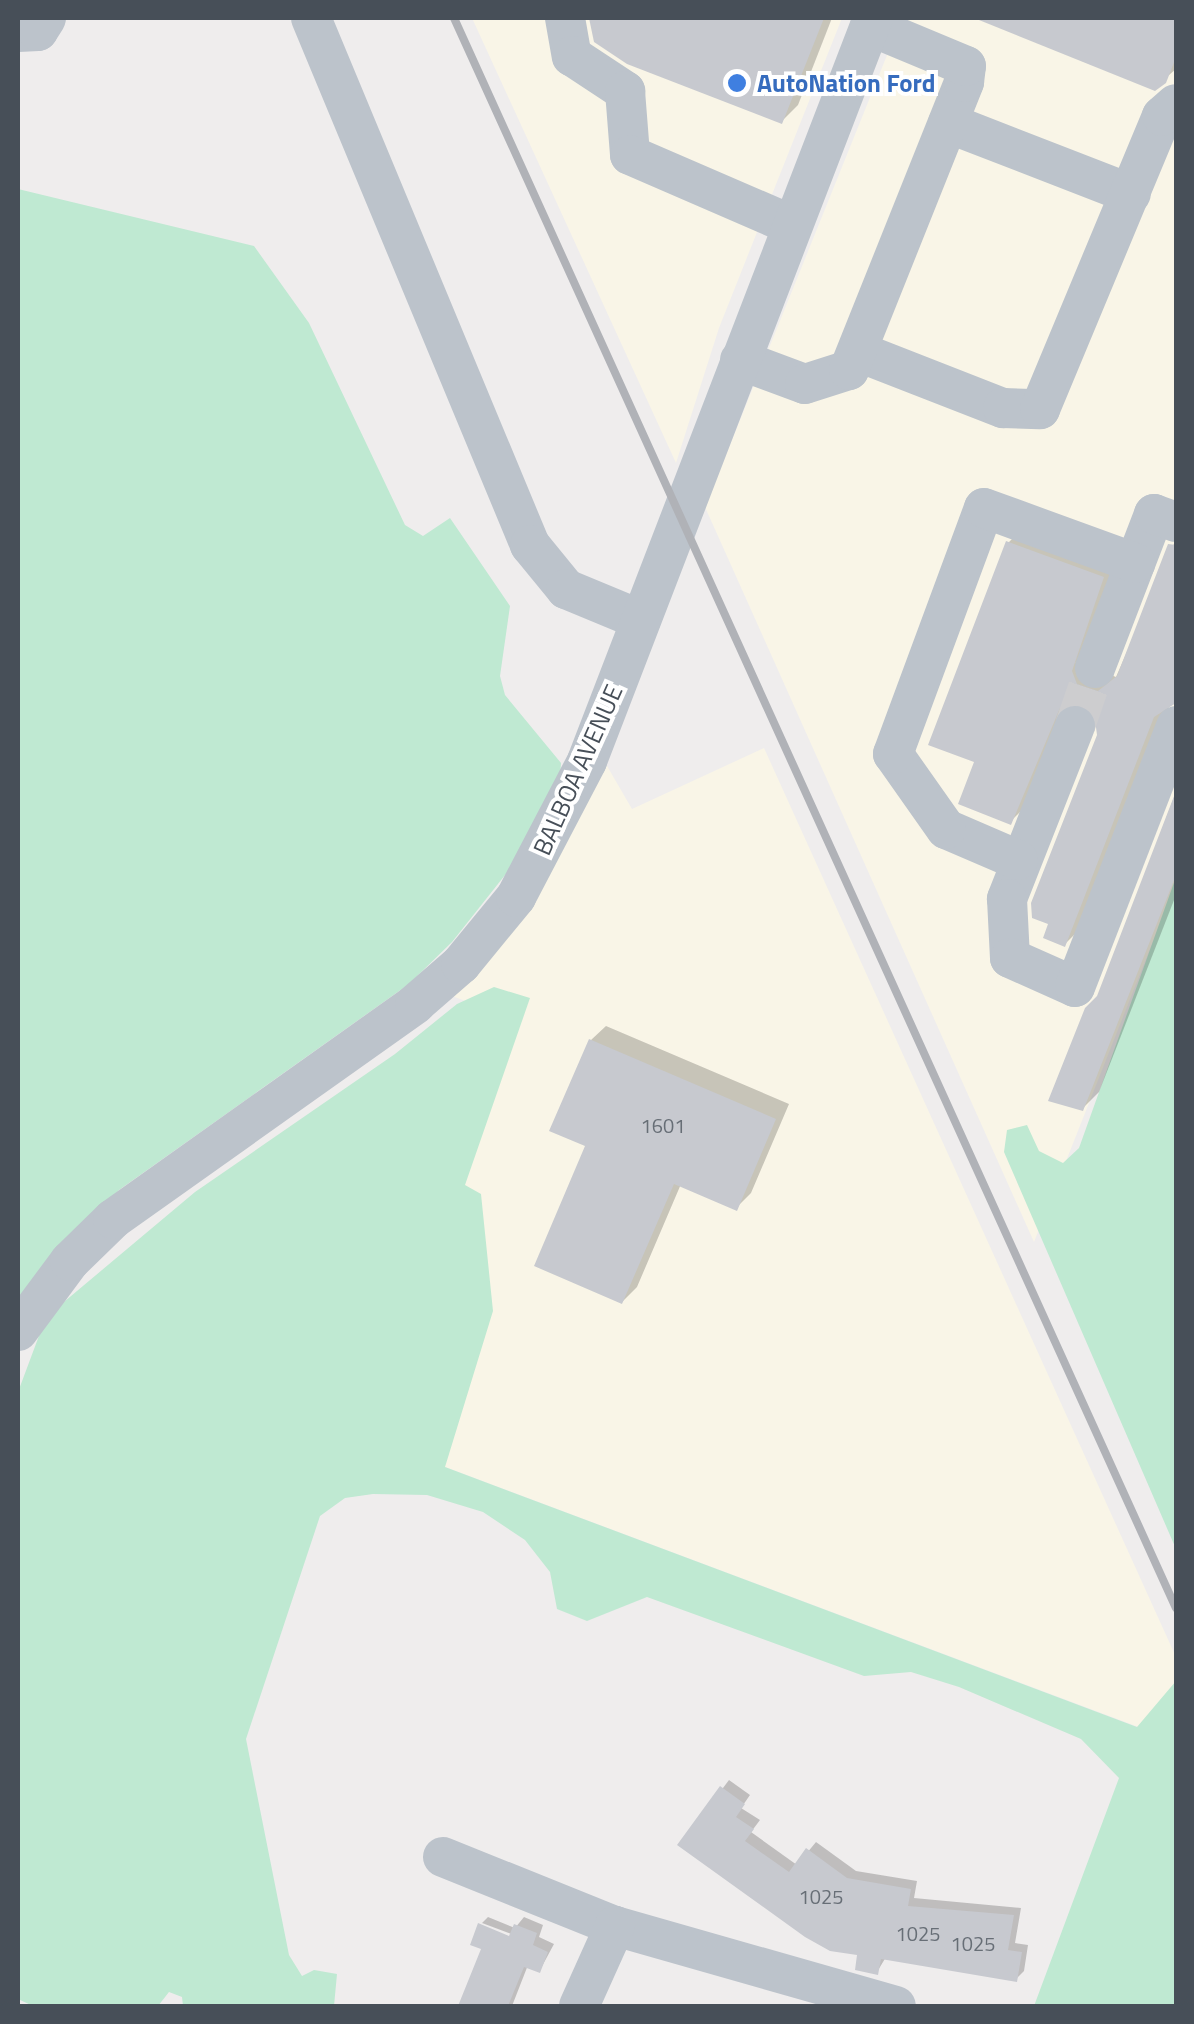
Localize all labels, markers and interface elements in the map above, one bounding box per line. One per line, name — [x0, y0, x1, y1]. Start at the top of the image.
place label: AutoNation Ford — [757, 68, 936, 98]
marker: AutoNation Ford — [726, 72, 748, 94]
street label: BALBOA AVENUE — [527, 680, 629, 860]
house number: 1601 — [641, 1113, 685, 1137]
house number: 1025 — [799, 1884, 843, 1908]
house number: 1025 — [896, 1921, 940, 1945]
house number: 1025 — [951, 1931, 995, 1955]

